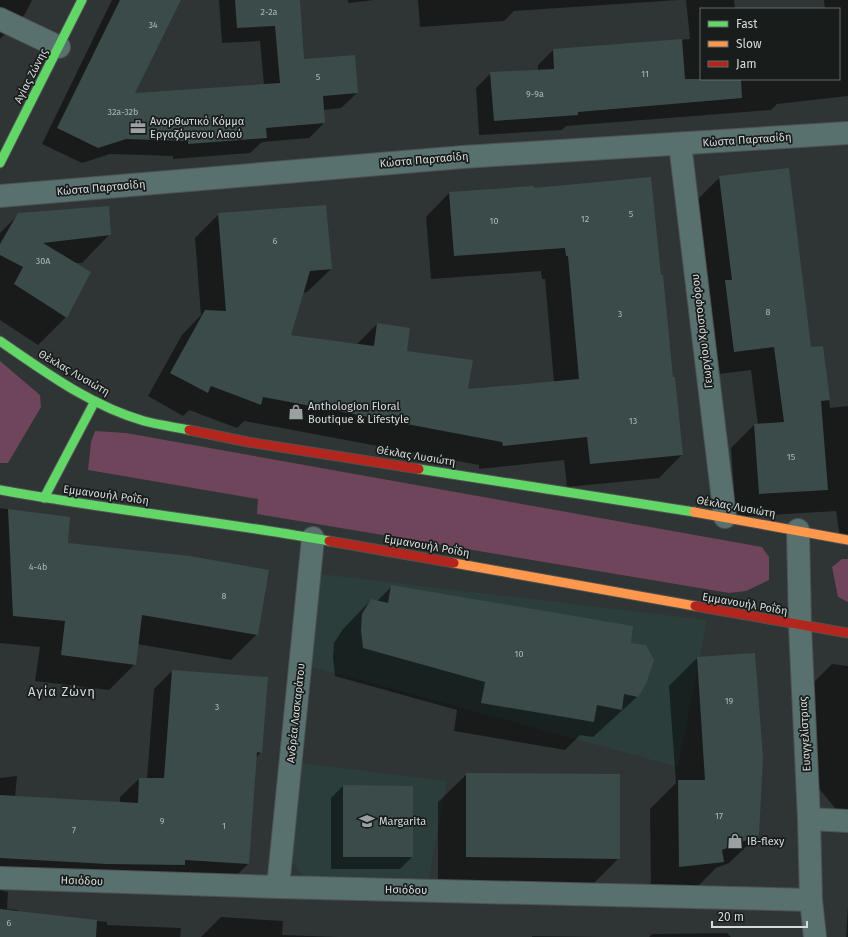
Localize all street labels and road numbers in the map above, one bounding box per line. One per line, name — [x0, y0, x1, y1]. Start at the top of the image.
street label: Αγίας Ζώνης — [12, 46, 50, 106]
street label: Κώστα Παρτασίδη — [702, 130, 792, 150]
street label: Κώστα Παρτασίδη — [379, 150, 469, 170]
street label: Κώστα Παρτασίδη — [56, 178, 146, 198]
street label: Γεωργίου Χριστοφόρου — [689, 273, 715, 389]
street label: Θέκλας Λυσιώτη — [36, 347, 112, 399]
street label: Θέκλας Λυσιώτη — [375, 443, 457, 469]
street label: Εμμανουήλ Ροΐδη — [62, 483, 150, 507]
street label: Θέκλας Λυσιώτη — [695, 494, 777, 520]
street label: Εμμανουήλ Ροΐδη — [383, 532, 471, 560]
street label: Εμμανουήλ Ροΐδη — [701, 590, 789, 618]
street label: Ανδρέα Λασκαράτου — [284, 663, 308, 763]
street label: Ευαγγελίστριας — [797, 696, 813, 772]
street label: Ησιόδου — [61, 874, 103, 888]
street label: Ησιόδου — [385, 883, 427, 897]

